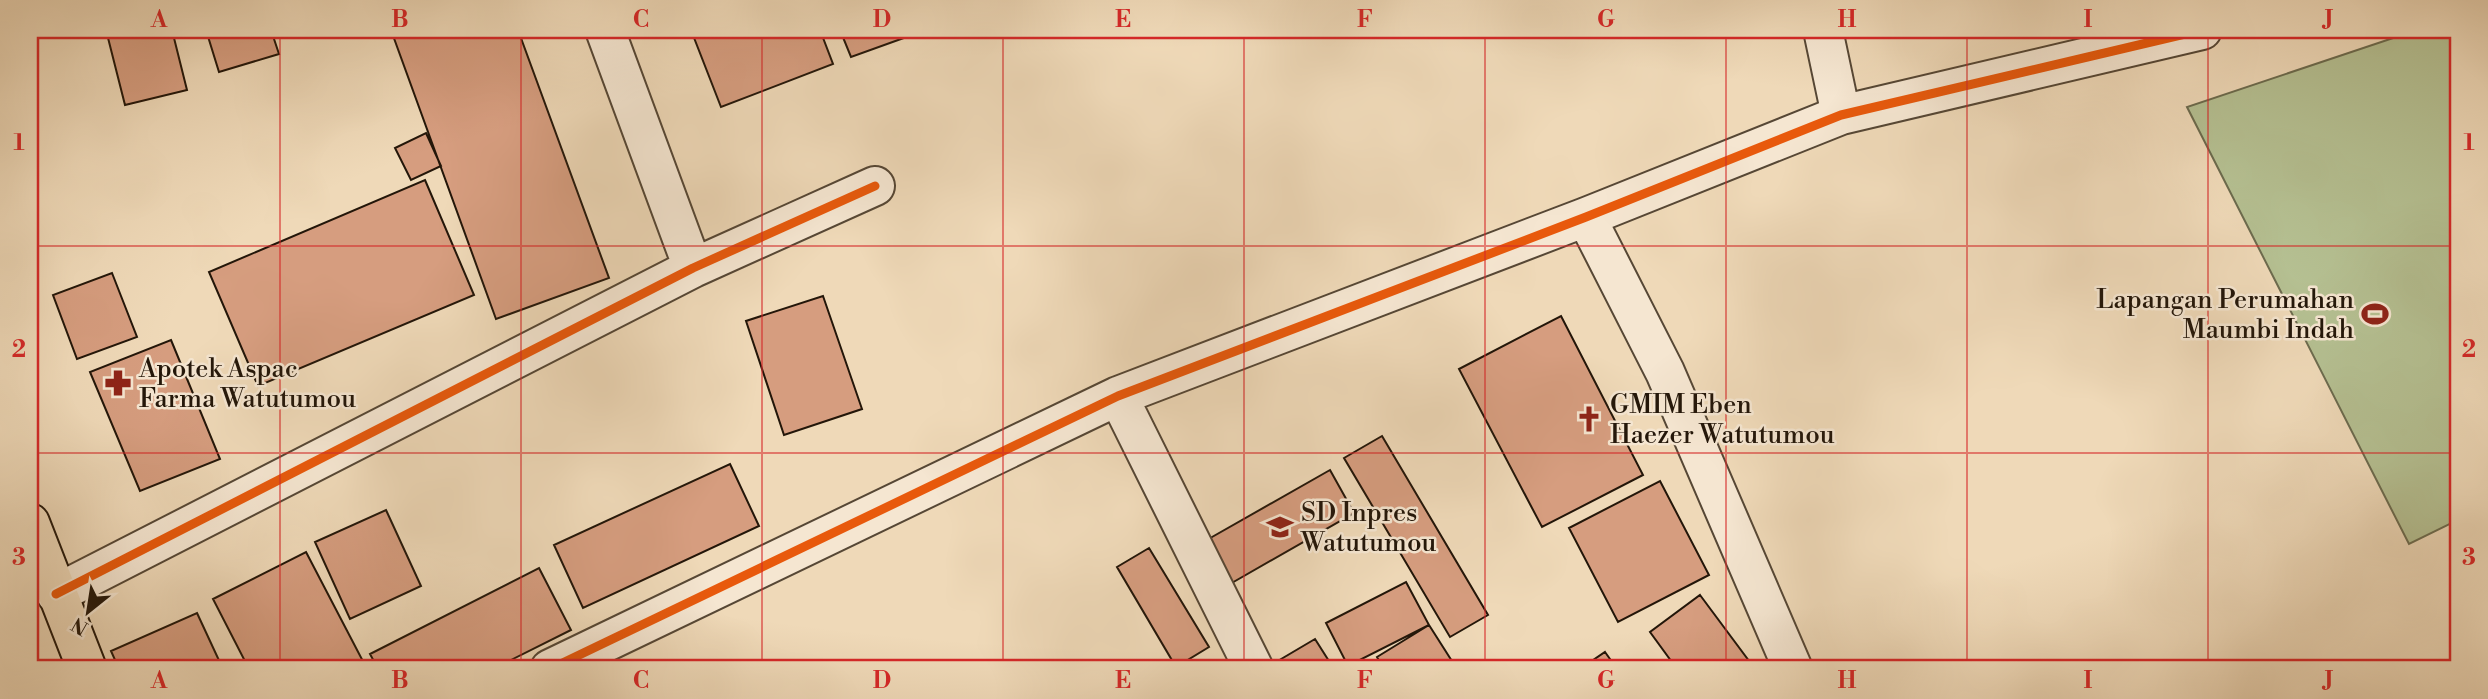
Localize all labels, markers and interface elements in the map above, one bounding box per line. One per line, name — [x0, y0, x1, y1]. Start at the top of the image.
text: A — [150, 6, 168, 34]
text: B — [391, 6, 409, 34]
text: C — [633, 6, 649, 34]
text: D — [873, 6, 891, 34]
text: E — [1115, 6, 1131, 34]
text: F — [1357, 6, 1373, 34]
text: G — [1597, 6, 1615, 34]
text: H — [1838, 6, 1857, 34]
text: I — [2084, 6, 2093, 34]
text: J — [2322, 6, 2334, 34]
text: 1 — [13, 129, 25, 157]
text: 1 — [2463, 129, 2475, 157]
place label: Lapangan Perumahan Maumbi Indah — [2096, 284, 2354, 346]
sports icon: Lapangan Perumahan Maumbi Indah — [2360, 299, 2390, 329]
text: 2 — [12, 336, 26, 364]
text: 2 — [2462, 336, 2476, 364]
place label: Apotek Aspac Farma Watutumou — [138, 353, 356, 415]
pharmacy icon: Apotek Aspac Farma Watutumou — [103, 368, 133, 398]
place label: GMIM Eben Haezer Watutumou — [1610, 389, 1835, 451]
church icon: GMIM Eben Haezer Watutumou — [1574, 404, 1604, 434]
place label: SD Inpres Watutumou — [1300, 497, 1437, 559]
school or university icon: SD Inpres Watutumou — [1265, 512, 1295, 542]
text: 3 — [12, 544, 26, 572]
text: 3 — [2462, 544, 2476, 572]
north arrow — [52, 576, 122, 646]
text: N — [67, 612, 93, 640]
text: A — [150, 667, 168, 695]
text: B — [391, 667, 409, 695]
text: C — [633, 667, 649, 695]
text: D — [873, 667, 891, 695]
text: E — [1115, 667, 1131, 695]
text: F — [1357, 667, 1373, 695]
text: G — [1597, 667, 1615, 695]
text: H — [1838, 667, 1857, 695]
text: I — [2084, 667, 2093, 695]
text: J — [2322, 667, 2334, 695]

